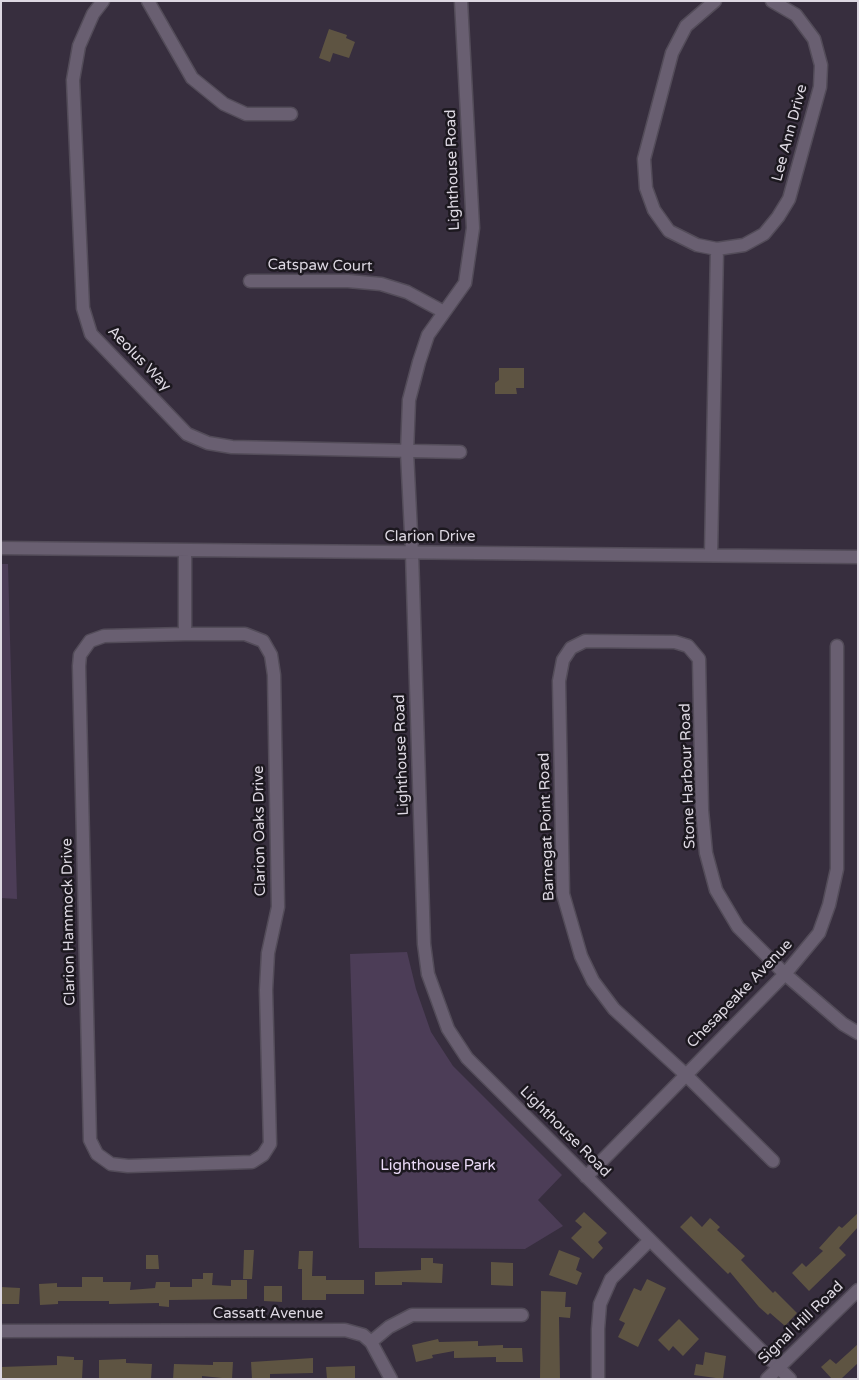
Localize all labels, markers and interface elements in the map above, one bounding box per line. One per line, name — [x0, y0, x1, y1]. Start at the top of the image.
street label: Lee Ann Drive — [768, 83, 812, 183]
street label: Lighthouse Road — [442, 109, 464, 231]
street label: Catspaw Court — [267, 256, 373, 276]
street label: Aeolus Way — [104, 323, 174, 395]
street label: Clarion Drive — [384, 528, 476, 546]
street label: Lighthouse Road — [391, 694, 413, 816]
street label: Stone Harbour Road — [676, 703, 700, 849]
street label: Barnegat Point Road — [535, 752, 559, 902]
street label: Clarion Oaks Drive — [250, 765, 270, 897]
street label: Clarion Hammock Drive — [59, 838, 79, 1006]
street label: Chesapeake Avenue — [683, 936, 797, 1052]
street label: Lighthouse Road — [516, 1083, 614, 1181]
park label: Lighthouse Park — [380, 1157, 496, 1175]
street label: Signal Hill Road — [755, 1278, 847, 1368]
street label: Cassatt Avenue — [213, 1305, 323, 1323]

